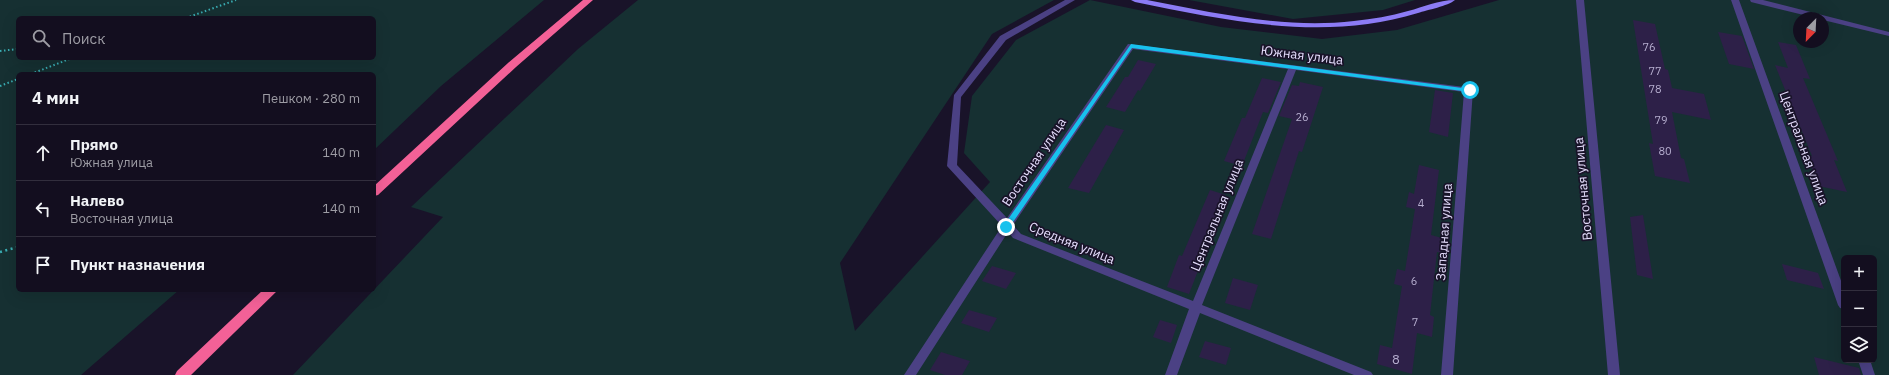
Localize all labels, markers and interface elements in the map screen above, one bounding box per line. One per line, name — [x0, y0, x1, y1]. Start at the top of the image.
north arrow — [1793, 12, 1829, 48]
search box — [16, 16, 376, 60]
icon: search — [30, 27, 52, 49]
text: Поиск — [62, 29, 105, 48]
house number: 76 — [1642, 40, 1656, 54]
street label: Южная улица — [1260, 42, 1344, 68]
house number: 77 — [1648, 64, 1662, 78]
route start — [1461, 81, 1479, 99]
house number: 78 — [1648, 82, 1662, 96]
text: 4 мин — [32, 87, 79, 109]
street label: Центральная улица — [1776, 89, 1832, 207]
text: Пешком · 280 m — [262, 90, 360, 107]
house number: 26 — [1295, 110, 1309, 124]
house number: 79 — [1654, 113, 1668, 127]
street label: Восточная улица — [998, 114, 1070, 210]
text: Прямо — [70, 135, 118, 154]
street label: Восточная улица — [1570, 137, 1596, 241]
icon: ahead — [32, 142, 54, 164]
text: 140 m — [322, 144, 360, 161]
house number: 80 — [1658, 144, 1672, 158]
text: Южная улица — [70, 154, 153, 171]
street label: Центральная улица — [1187, 156, 1247, 274]
street label: Западная улица — [1432, 183, 1456, 281]
text: Налево — [70, 191, 124, 210]
house number: 4 — [1418, 196, 1425, 210]
icon: left — [32, 198, 54, 220]
text: 140 m — [322, 200, 360, 217]
text: Восточная улица — [70, 210, 173, 227]
route end — [997, 218, 1015, 236]
street label: Средняя улица — [1027, 218, 1117, 268]
icon: arrive — [32, 254, 54, 276]
text: Пункт назначения — [70, 255, 205, 274]
map controls — [1841, 255, 1877, 363]
button: + — [1841, 255, 1877, 291]
house number: 6 — [1411, 274, 1417, 288]
button: − — [1841, 291, 1877, 327]
house number: 7 — [1412, 315, 1418, 329]
button: layers — [1841, 327, 1877, 363]
house number: 8 — [1392, 351, 1400, 368]

